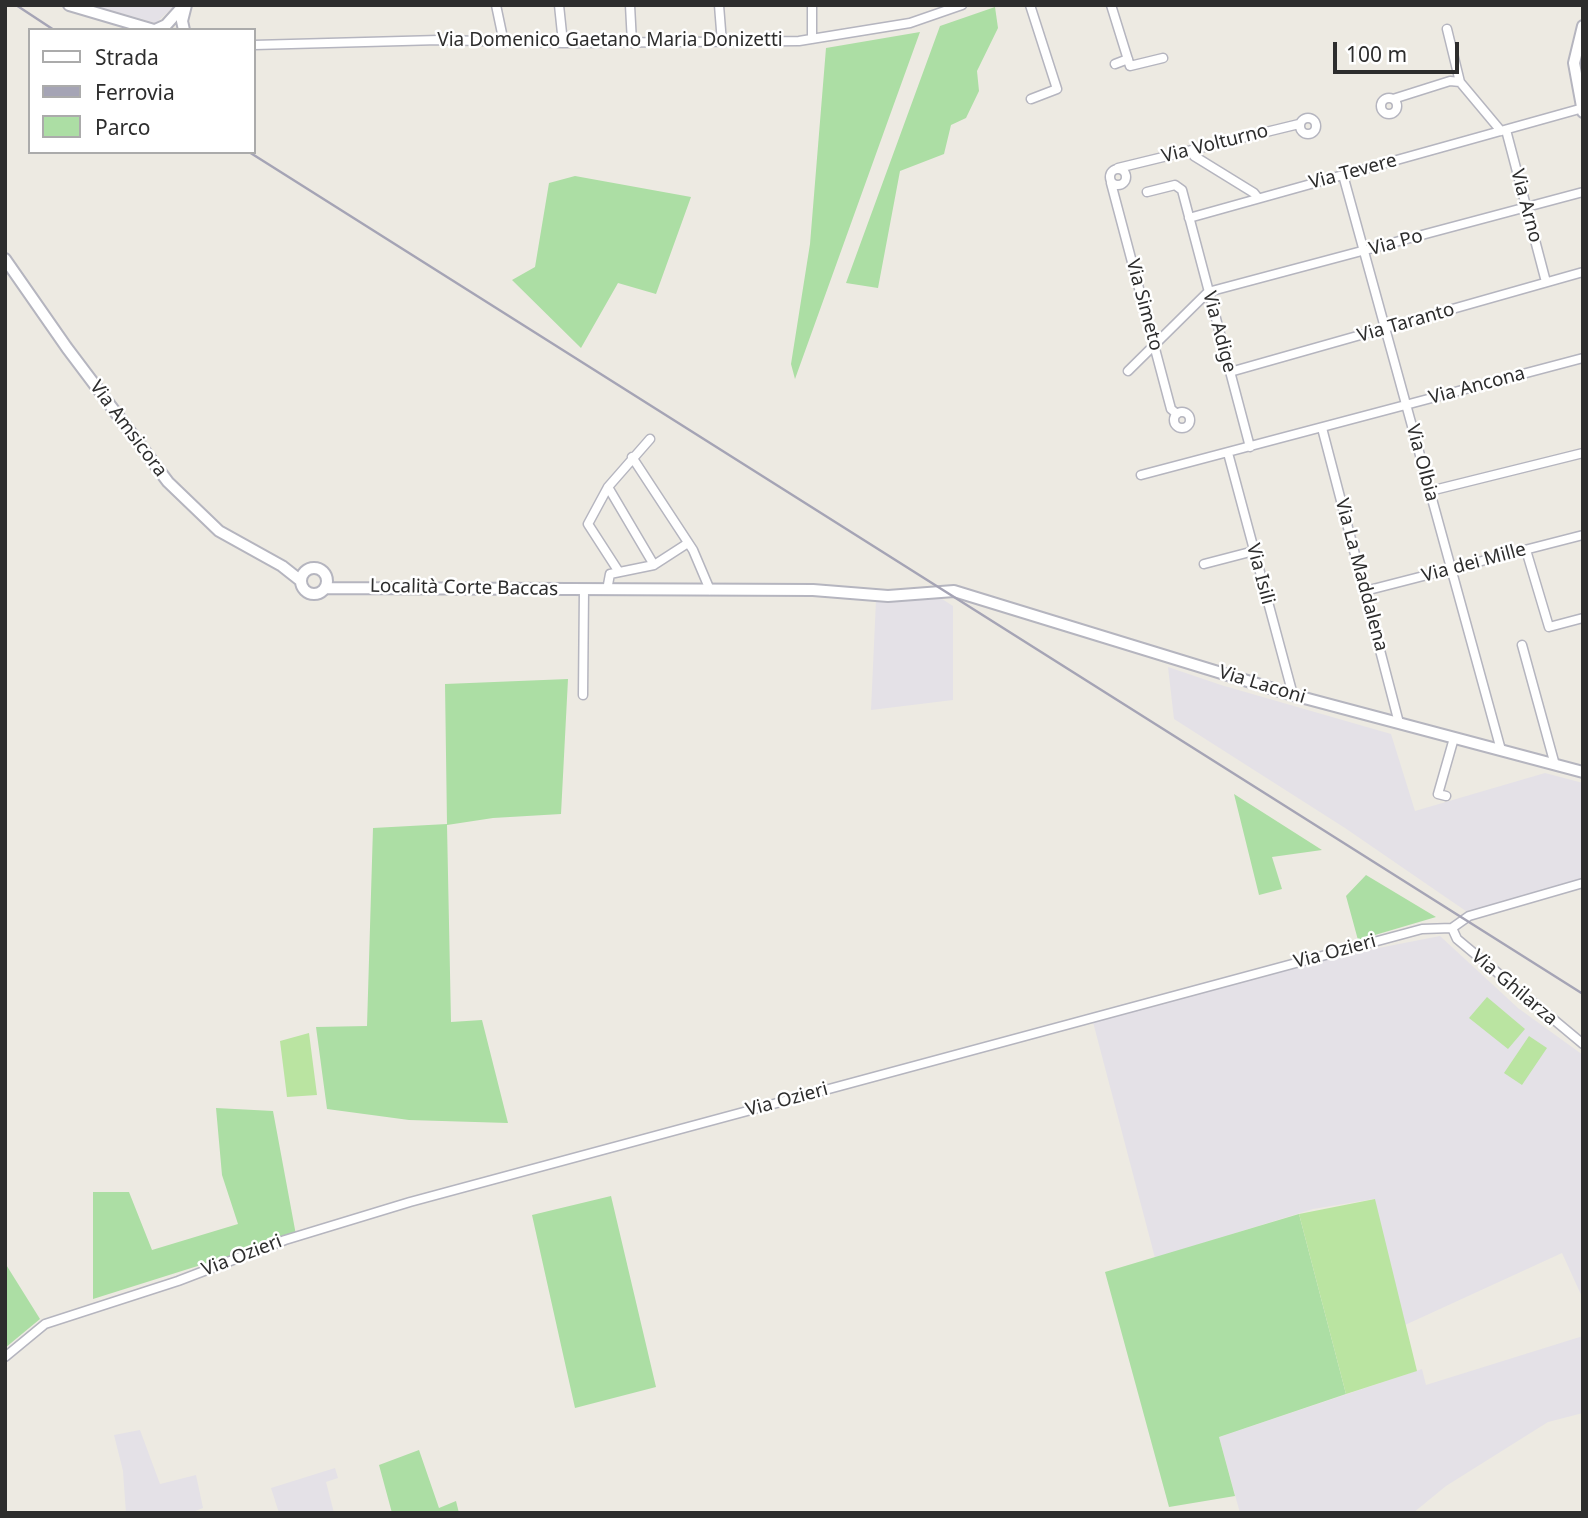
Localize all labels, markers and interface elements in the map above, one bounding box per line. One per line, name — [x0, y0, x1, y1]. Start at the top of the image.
legend — [28, 28, 256, 154]
scale bar — [1336, 28, 1462, 72]
street label: Via Domenico Gaetano Maria Donizetti — [437, 30, 783, 52]
text: 100 m — [1346, 40, 1407, 68]
text: Strada — [95, 43, 159, 71]
text: Ferrovia — [95, 78, 175, 106]
text: Parco — [95, 113, 151, 141]
street label: Via Volturno — [1159, 120, 1271, 168]
street label: Via Tevere — [1307, 149, 1399, 195]
street label: Via Arno — [1505, 167, 1547, 245]
street label: Via Po — [1367, 225, 1425, 261]
street label: Via Simeto — [1121, 257, 1167, 353]
street label: Via Adige — [1197, 289, 1241, 375]
street label: Via Taranto — [1355, 298, 1457, 348]
street label: Via Ancona — [1426, 362, 1528, 410]
street label: Via Amsicora — [84, 376, 172, 482]
street label: Via Olbia — [1401, 422, 1443, 504]
street label: Via La Maddalena — [1330, 496, 1392, 654]
street label: Via dei Mille — [1419, 538, 1529, 588]
street label: Via Isili — [1241, 541, 1279, 607]
street label: Località Corte Baccas — [370, 575, 558, 601]
street label: Via Laconi — [1216, 661, 1308, 709]
street label: Via Ozieri — [1291, 930, 1379, 974]
street label: Via Ghilarza — [1466, 945, 1562, 1031]
street label: Via Ozieri — [743, 1078, 831, 1122]
street label: Via Ozieri — [199, 1230, 285, 1282]

